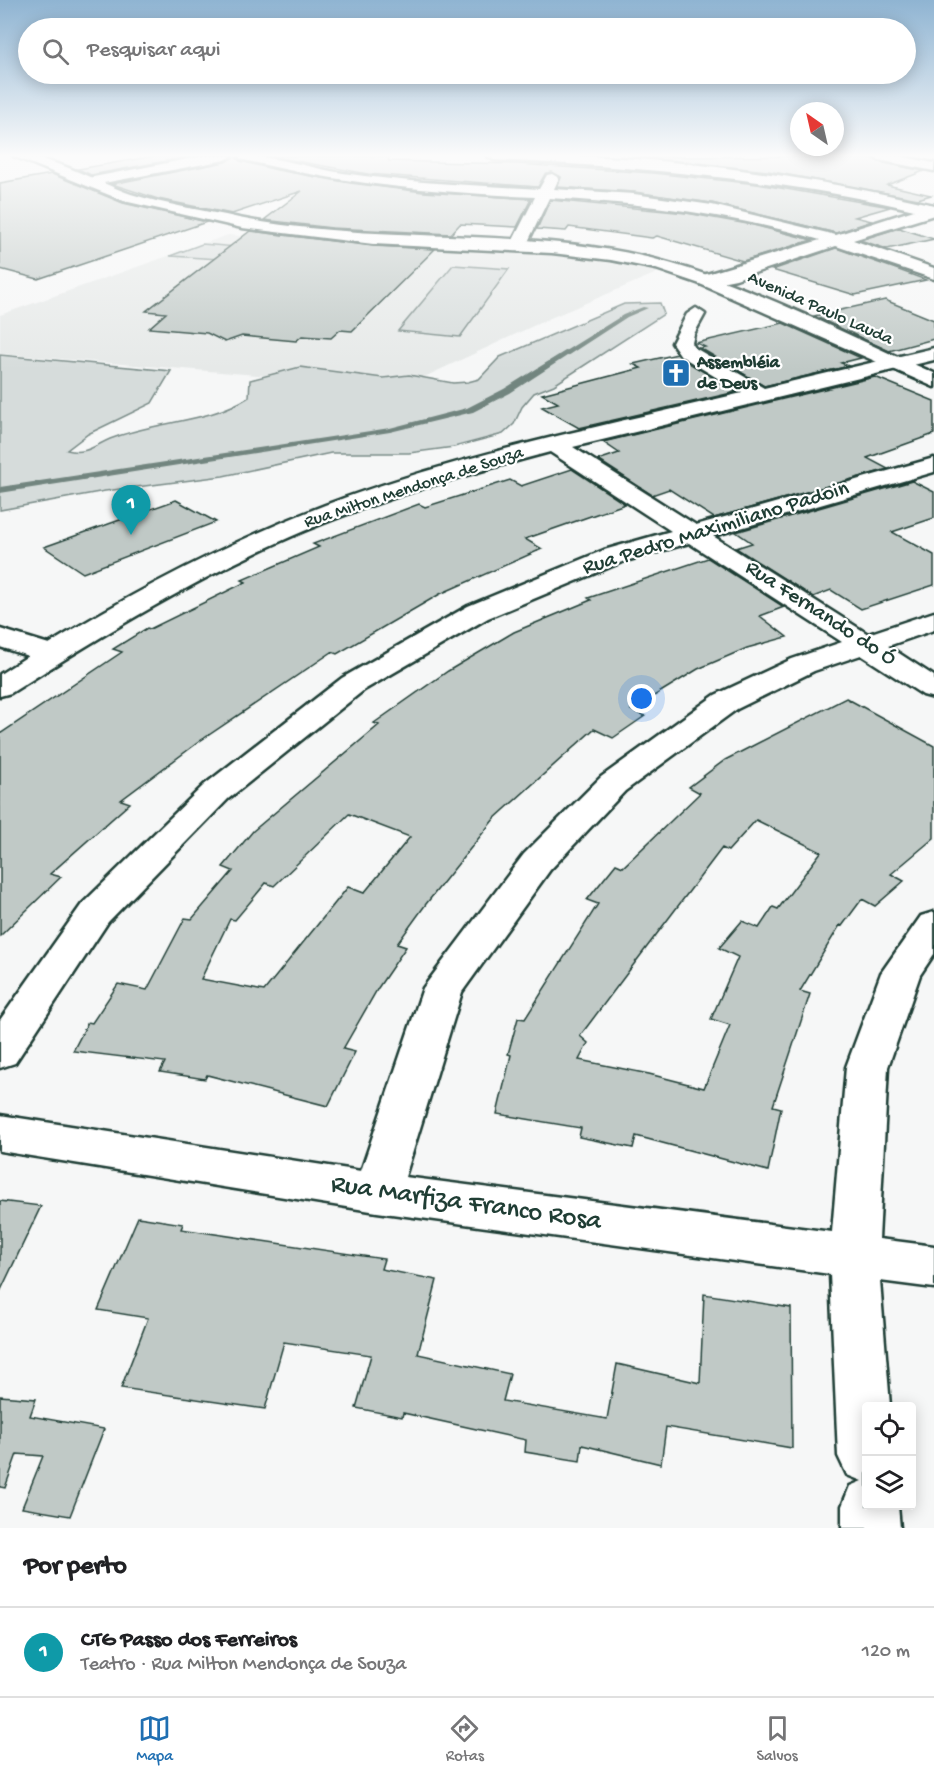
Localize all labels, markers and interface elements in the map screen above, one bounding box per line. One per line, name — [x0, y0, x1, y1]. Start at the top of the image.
search box — [18, 18, 916, 84]
icon: search — [39, 35, 72, 68]
text: Pesquisar aqui — [87, 38, 221, 64]
north arrow — [790, 102, 844, 156]
street label: Avenida Paulo Lauda — [744, 268, 897, 351]
place label: Assembléia de Deus — [696, 353, 781, 395]
church icon: Assembléia de Deus — [660, 357, 692, 389]
street label: Rua Milton Mendonça de Souza — [302, 442, 527, 533]
street label: Rua Pedro Maximiliano Padoin — [580, 476, 853, 582]
pin: 1 — [112, 486, 150, 535]
street label: Rua Fernando do Ó — [739, 555, 901, 673]
your location — [627, 684, 656, 713]
street label: Rua Marfiza Franco Rosa — [329, 1169, 604, 1239]
map controls — [862, 1402, 916, 1510]
button: locate — [862, 1402, 916, 1456]
button: layers — [862, 1456, 916, 1510]
text: Por perto — [24, 1552, 127, 1583]
text: CTG Passo dos Ferreiros — [81, 1628, 297, 1654]
text: 1 — [39, 1641, 48, 1664]
text: 120 m — [862, 1641, 910, 1664]
text: Teatro · Rua Milton Mendonça de Souza — [81, 1654, 406, 1677]
tab: Mapa — [136, 1712, 173, 1767]
tab: Rotas — [446, 1712, 484, 1767]
tab: Salvos — [757, 1712, 798, 1767]

